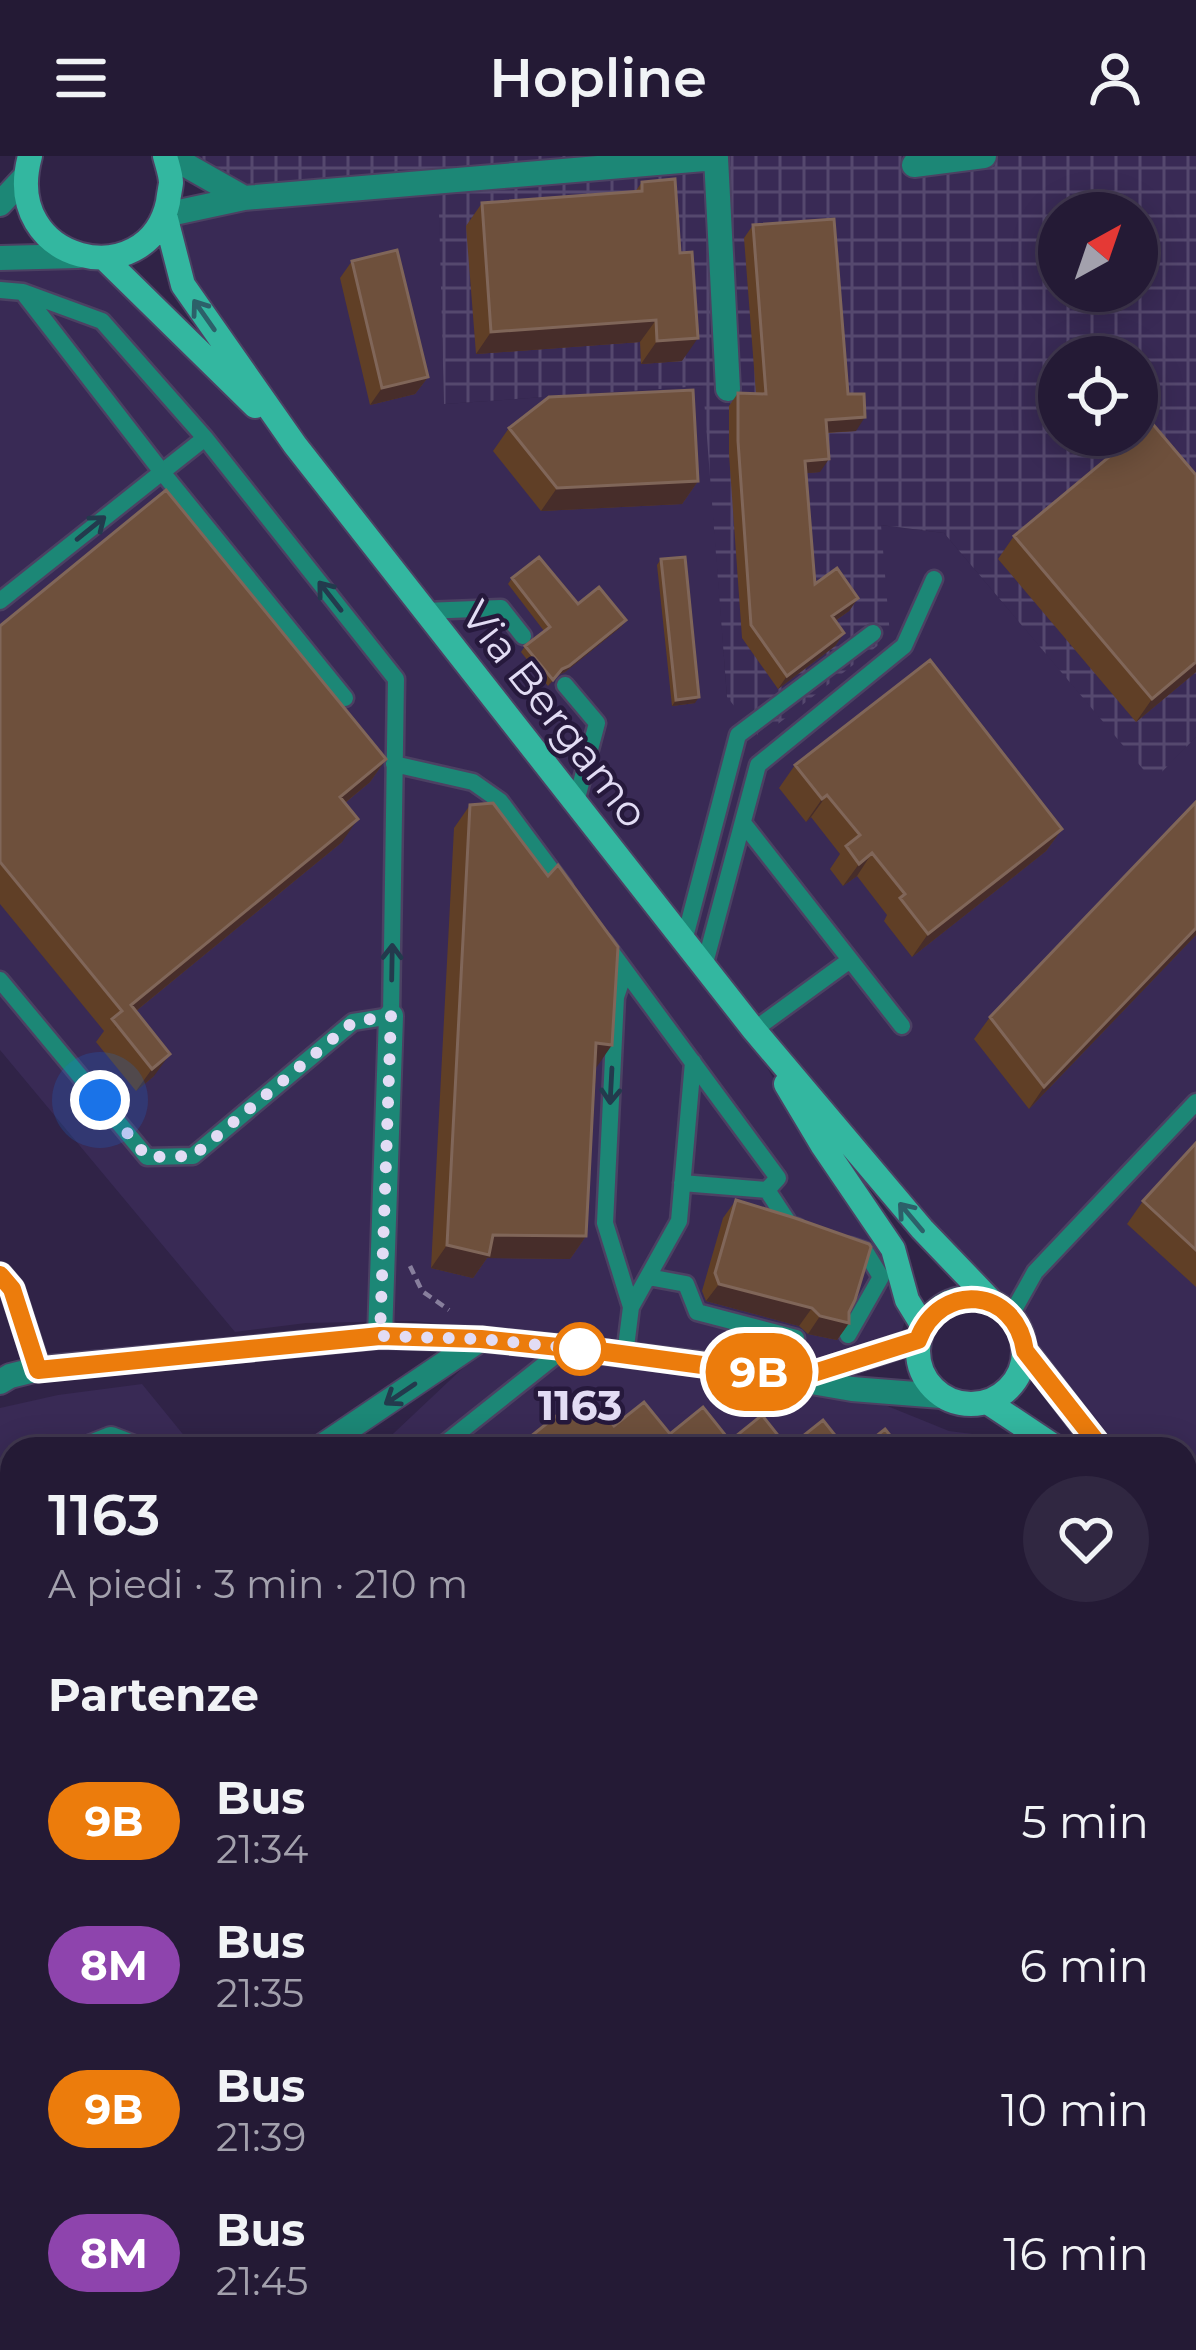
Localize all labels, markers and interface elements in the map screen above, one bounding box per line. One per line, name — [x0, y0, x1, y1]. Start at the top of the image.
icon: menu — [48, 45, 114, 111]
text: Hopline — [489, 45, 707, 111]
icon: person — [1082, 45, 1148, 111]
north arrow — [1038, 192, 1158, 312]
map controls — [1038, 192, 1158, 456]
one-way arrow — [192, 299, 217, 332]
button: locate — [1038, 336, 1158, 456]
one-way arrow — [75, 515, 107, 542]
one-way arrow — [317, 580, 344, 612]
street label: Via Bergamo — [450, 590, 660, 838]
one-way arrow — [381, 943, 403, 982]
one-way arrow — [600, 1066, 623, 1105]
your location — [70, 1070, 130, 1130]
one-way arrow — [898, 1202, 926, 1233]
marker: 1163 — [555, 1324, 605, 1374]
line badge: 9B — [705, 1333, 813, 1411]
text: 9B — [730, 1346, 788, 1398]
place label: 1163 — [538, 1379, 622, 1431]
one-way arrow — [383, 1381, 417, 1406]
button: heart — [1023, 1476, 1149, 1602]
text: 1163 — [48, 1480, 160, 1549]
text: A piedi · 3 min · 210 m — [48, 1560, 468, 1608]
text: Partenze — [48, 1667, 259, 1722]
text: Bus — [216, 1770, 305, 1825]
text: 5 min — [1021, 1794, 1149, 1849]
text: 9B — [85, 1795, 143, 1847]
text: 21:34 — [216, 1825, 308, 1873]
text: Bus — [216, 1914, 305, 1969]
text: 6 min — [1020, 1938, 1149, 1993]
text: 8M — [80, 1939, 148, 1991]
text: 21:35 — [216, 1969, 304, 2017]
text: Bus — [216, 2058, 305, 2113]
text: 10 min — [1001, 2082, 1149, 2137]
text: 9B — [85, 2083, 143, 2135]
text: 21:39 — [216, 2113, 306, 2161]
text: Bus — [216, 2202, 305, 2257]
text: 16 min — [1003, 2226, 1149, 2281]
text: 8M — [80, 2227, 148, 2279]
text: 21:45 — [216, 2257, 308, 2305]

